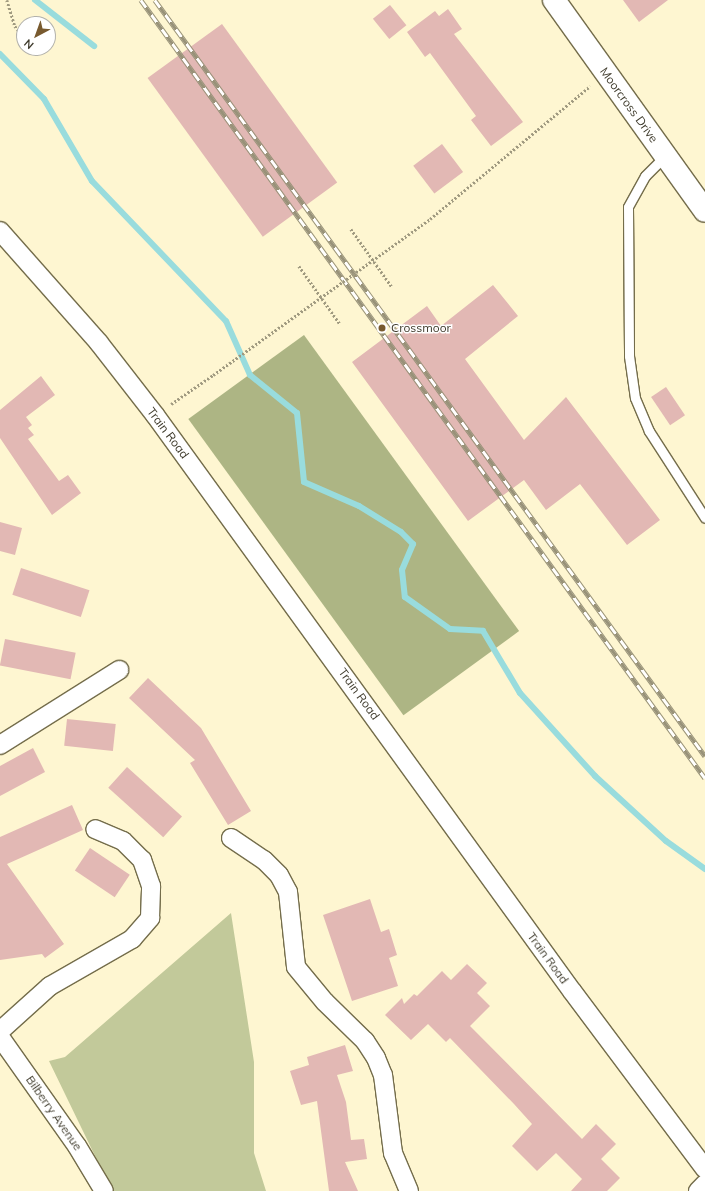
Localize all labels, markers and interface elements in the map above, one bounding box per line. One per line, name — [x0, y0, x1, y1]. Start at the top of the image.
north arrow — [16, 16, 56, 56]
text: N — [21, 36, 37, 52]
street label: Moorcross Drive — [597, 65, 661, 145]
place label: Crossmoor — [391, 321, 451, 335]
marker: Crossmoor — [376, 322, 388, 334]
street label: Train Road — [144, 405, 192, 461]
street label: Train Road — [335, 665, 383, 723]
street label: Train Road — [524, 929, 572, 987]
street label: Bilberry Avenue — [23, 1073, 85, 1153]

